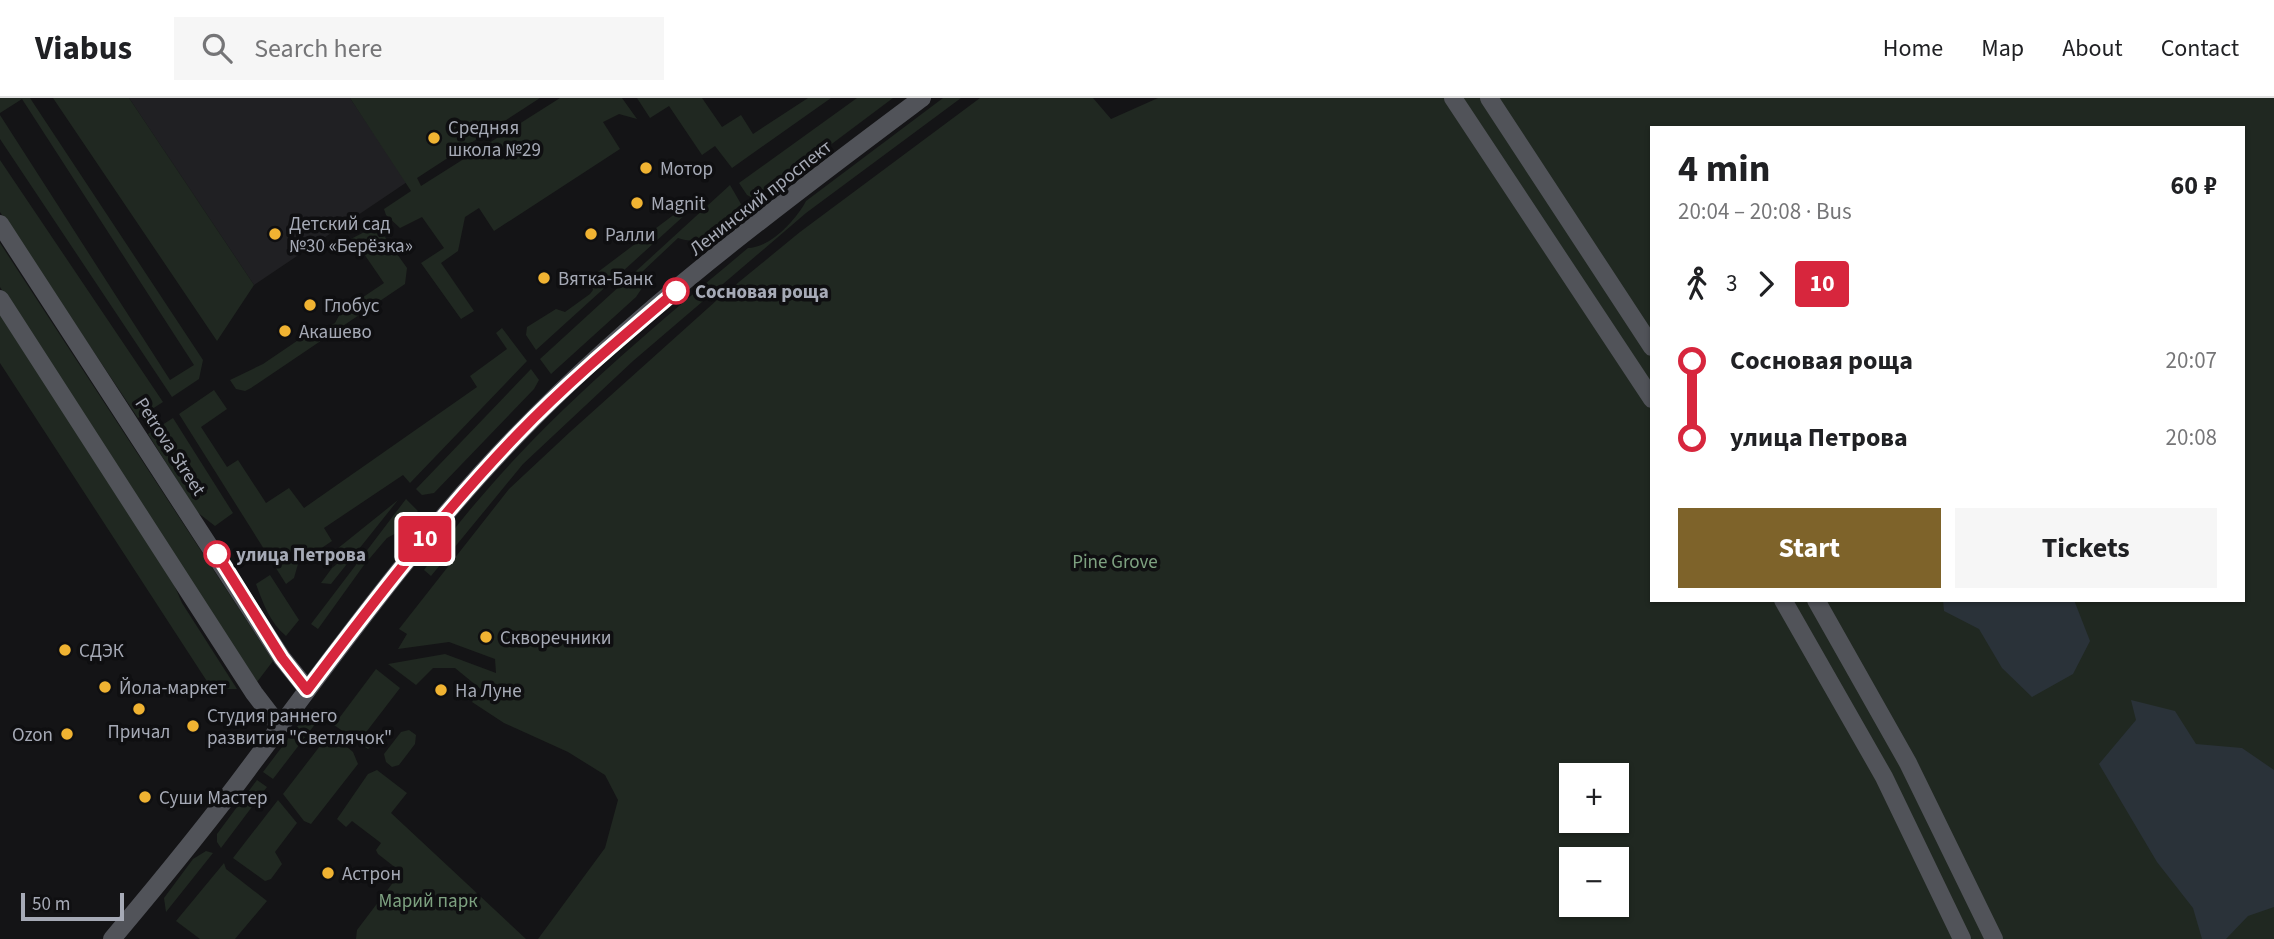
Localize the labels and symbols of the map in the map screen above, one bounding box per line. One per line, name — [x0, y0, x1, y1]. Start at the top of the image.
place label: Средняя школа №29 — [448, 115, 541, 164]
marker: Средняя школа №29 — [426, 130, 442, 146]
street label: Ленинский проспект — [684, 134, 838, 263]
place label: Мотор — [660, 156, 713, 183]
marker: Мотор — [638, 160, 654, 176]
place label: Magnit — [651, 191, 706, 218]
marker: Magnit — [629, 195, 645, 211]
place label: Детский сад №30 «Берёзка» — [289, 211, 413, 260]
place label: Ралли — [605, 222, 655, 249]
marker: Детский сад №30 «Берёзка» — [267, 226, 283, 242]
marker: Ралли — [583, 226, 599, 242]
place label: Вятка-Банк — [558, 266, 653, 293]
marker: Вятка-Банк — [536, 270, 552, 286]
marker: Сосновая роща — [663, 278, 689, 304]
place label: Сосновая роща — [695, 279, 829, 306]
place label: Глобус — [324, 293, 380, 320]
marker: Глобус — [302, 297, 318, 313]
place label: Акашево — [299, 319, 372, 346]
marker: Акашево — [277, 323, 293, 339]
street label: Petrova Street — [128, 392, 212, 502]
line badge: 10 — [394, 516, 457, 562]
marker: улица Петрова — [204, 541, 230, 567]
place label: улица Петрова — [236, 542, 366, 569]
park label: Pine Grove — [1072, 549, 1158, 576]
place label: Скворечники — [500, 625, 611, 652]
marker: Скворечники — [478, 629, 494, 645]
place label: СДЭК — [79, 638, 124, 665]
marker: СДЭК — [57, 642, 73, 658]
place label: Йола-маркет — [119, 675, 227, 702]
place label: На Луне — [455, 678, 522, 705]
marker: Йола-маркет — [97, 679, 113, 695]
marker: На Луне — [433, 682, 449, 698]
marker: Причал — [131, 701, 147, 717]
place label: Студия раннего развития "Светлячок" — [207, 703, 392, 752]
marker: Студия раннего развития "Светлячок" — [185, 718, 201, 734]
place label: Причал — [108, 719, 170, 746]
place label: Ozon — [12, 722, 53, 749]
marker: Ozon — [59, 726, 75, 742]
place label: Суши Мастер — [159, 785, 268, 812]
marker: Суши Мастер — [137, 789, 153, 805]
place label: Астрон — [342, 861, 401, 888]
marker: Астрон — [320, 865, 336, 881]
park label: Марий парк — [378, 888, 478, 915]
scale bar — [21, 890, 124, 922]

